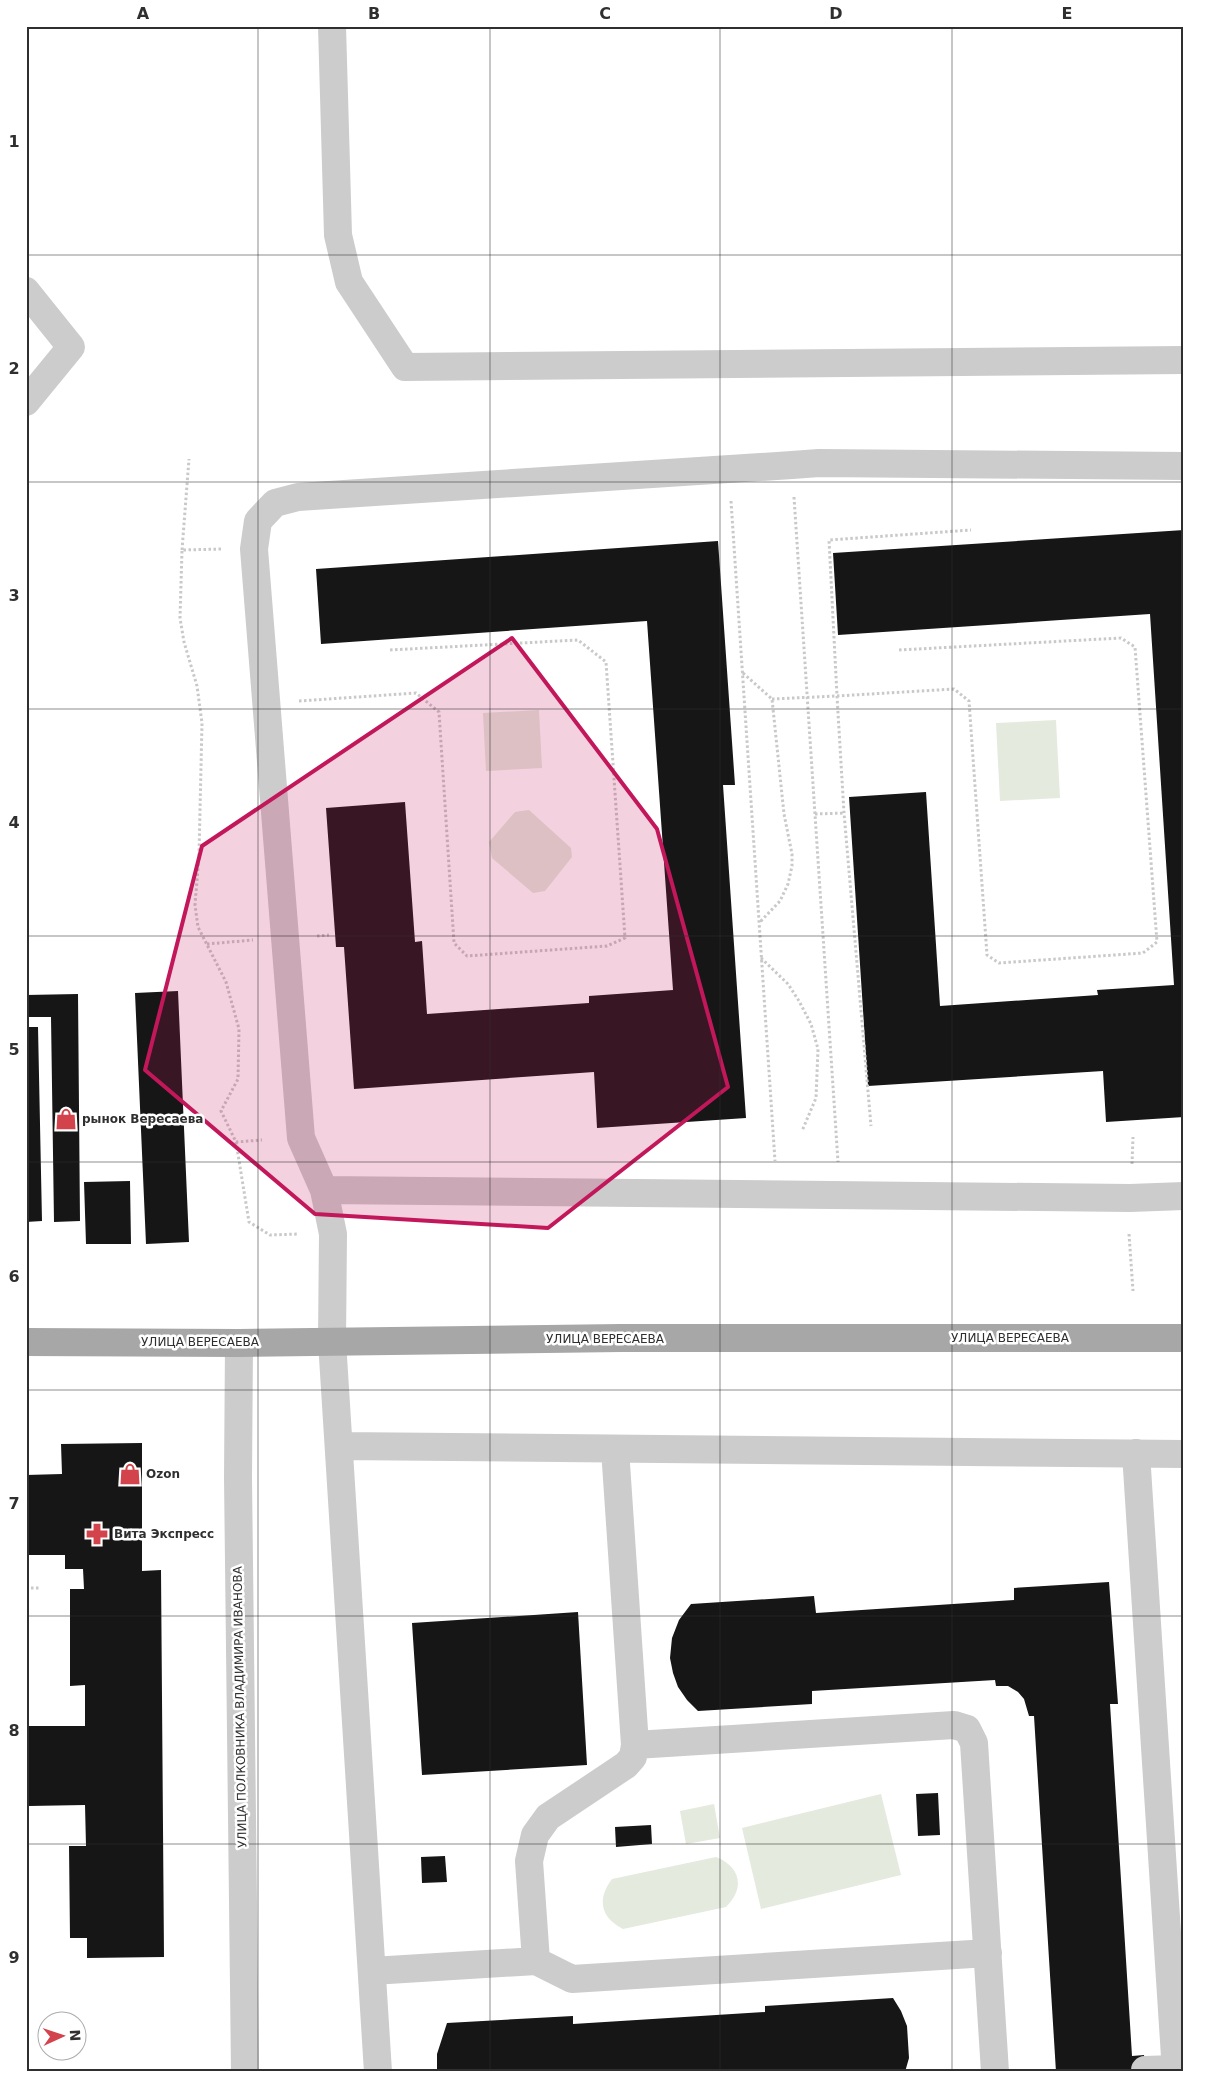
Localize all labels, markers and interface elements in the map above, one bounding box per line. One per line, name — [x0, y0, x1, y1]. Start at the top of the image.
text: A — [137, 4, 150, 23]
text: B — [368, 4, 380, 23]
text: C — [599, 4, 611, 23]
text: D — [829, 4, 843, 23]
text: E — [1062, 4, 1072, 23]
text: 1 — [8, 132, 20, 151]
text: 2 — [8, 359, 20, 378]
text: 3 — [8, 586, 20, 605]
text: 4 — [8, 813, 20, 832]
text: 5 — [8, 1040, 20, 1059]
shop icon: рынок Вересаева — [53, 1106, 79, 1132]
place label: рынок Вересаева — [82, 1112, 203, 1126]
text: 6 — [8, 1267, 20, 1286]
street label: УЛИЦА ВЕРЕСАЕВА — [951, 1331, 1070, 1345]
street label: УЛИЦА ВЕРЕСАЕВА — [546, 1332, 665, 1346]
street label: УЛИЦА ВЕРЕСАЕВА — [141, 1335, 260, 1349]
shop icon: Ozon — [117, 1461, 143, 1487]
place label: Ozon — [146, 1467, 180, 1481]
text: 7 — [8, 1494, 20, 1513]
pharmacy icon: Вита Экспресс — [84, 1521, 110, 1547]
place label: Вита Экспресс — [114, 1527, 214, 1541]
street label: УЛИЦА ПОЛКОВНИКА ВЛАДИМИРА ИВАНОВА — [231, 1565, 249, 1848]
text: 8 — [8, 1721, 20, 1740]
text: 9 — [8, 1948, 20, 1967]
north arrow — [38, 2010, 88, 2060]
text: N — [67, 2029, 83, 2042]

